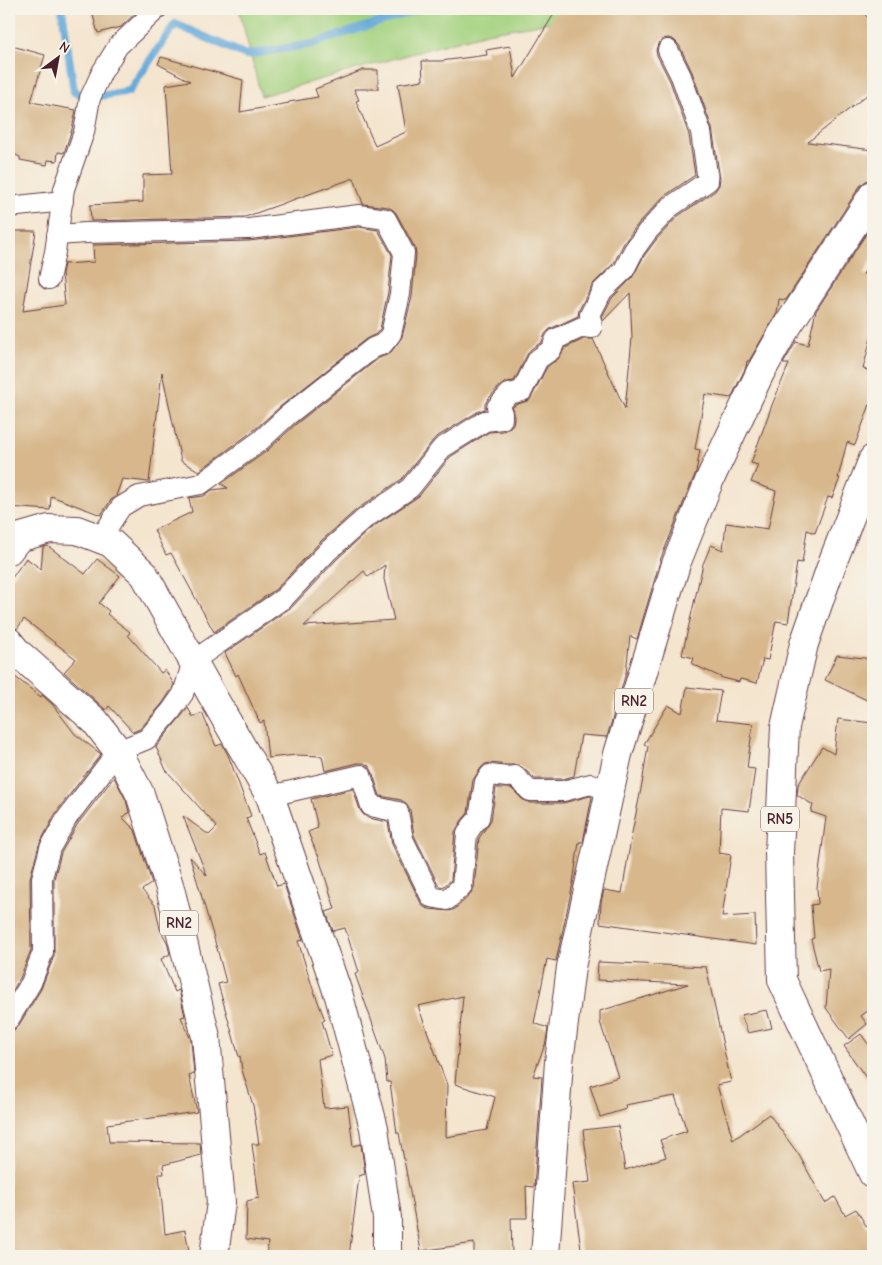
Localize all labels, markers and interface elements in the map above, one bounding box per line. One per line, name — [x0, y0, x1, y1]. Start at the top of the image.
north arrow — [32, 32, 82, 82]
text: N — [56, 38, 73, 57]
road number: RN2 — [615, 688, 653, 714]
road number: RN5 — [761, 806, 799, 832]
road number: RN2 — [160, 910, 198, 936]

